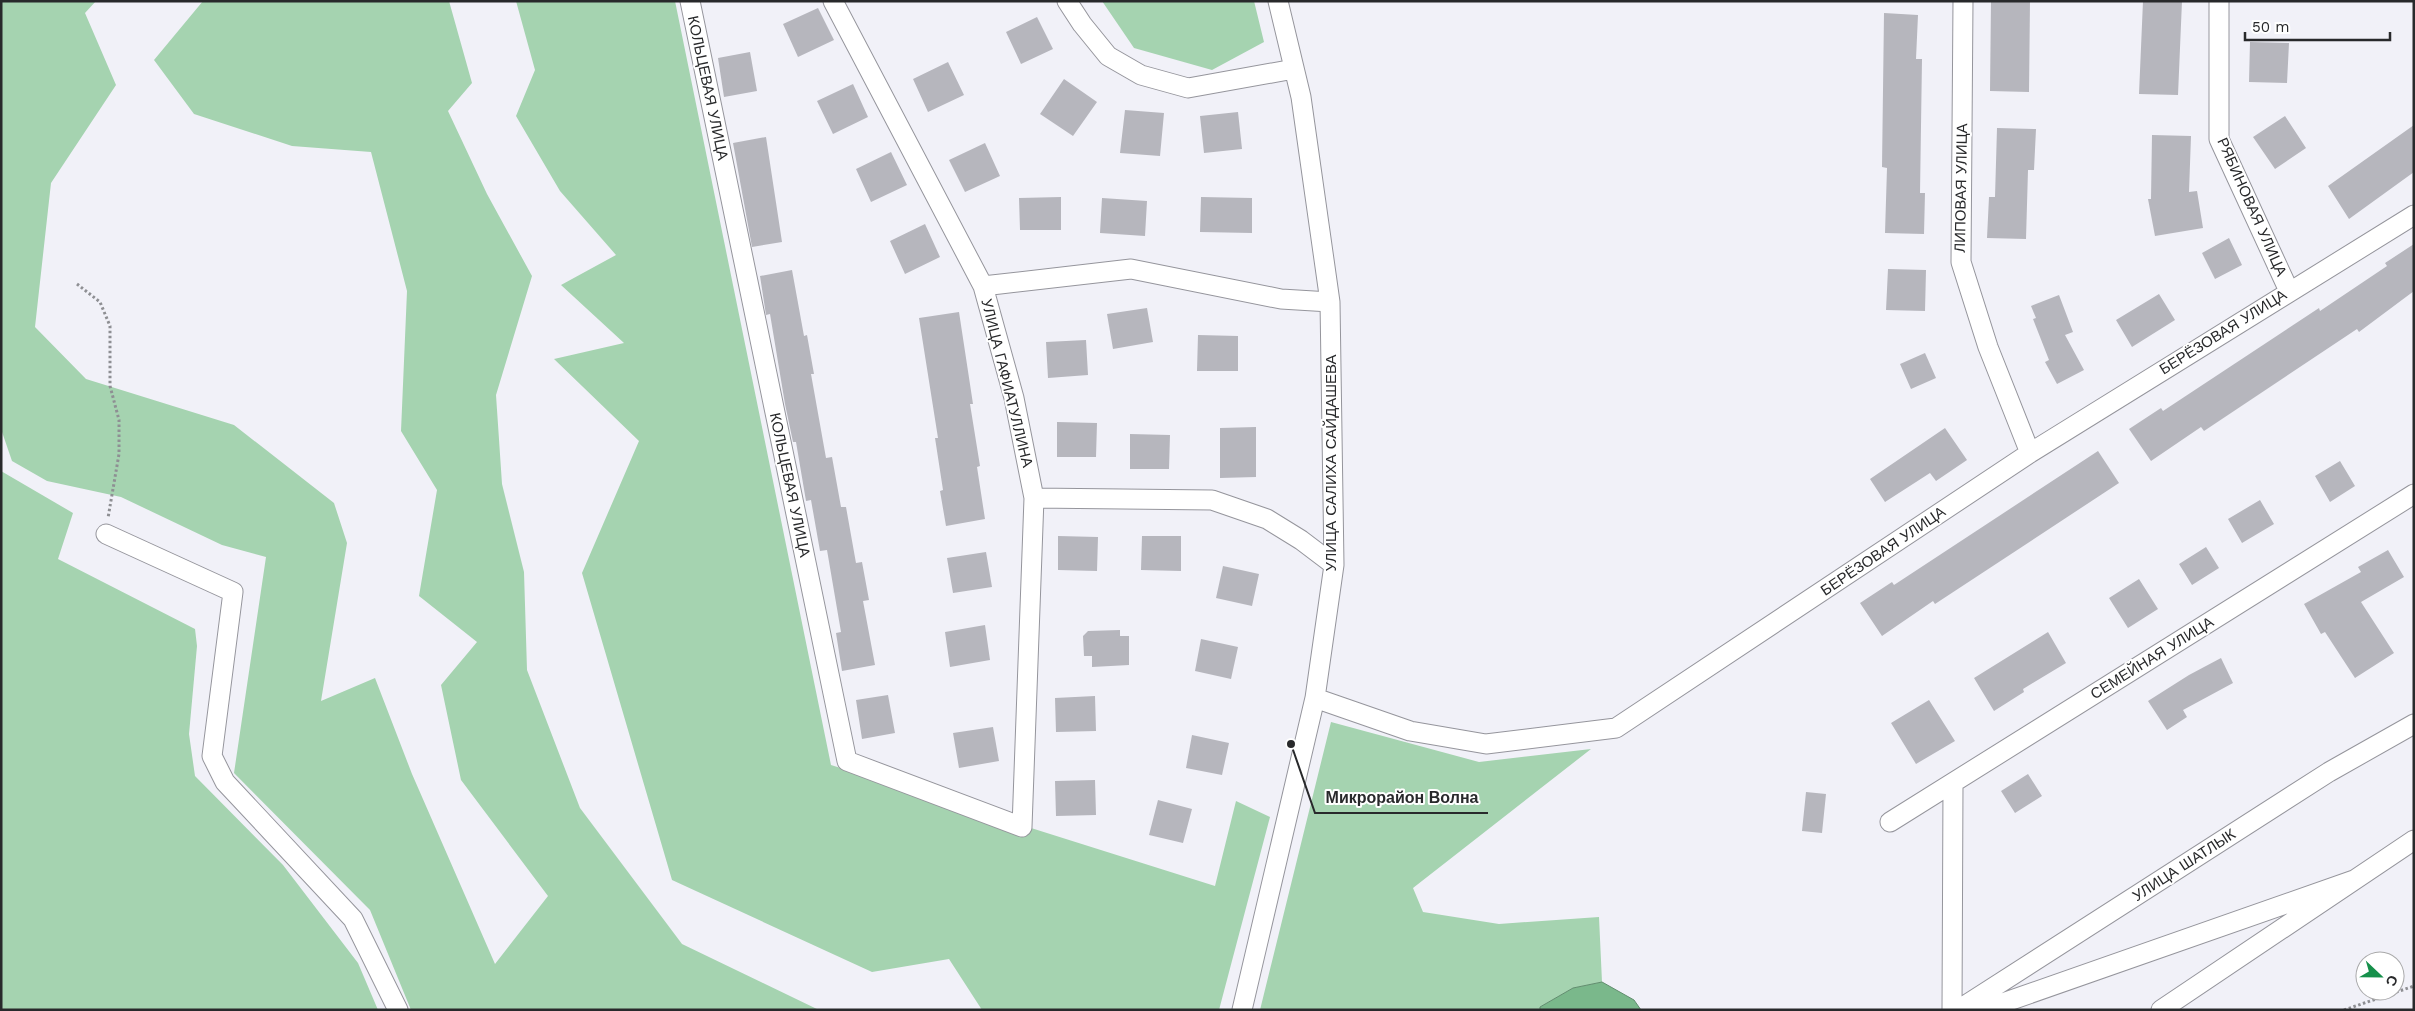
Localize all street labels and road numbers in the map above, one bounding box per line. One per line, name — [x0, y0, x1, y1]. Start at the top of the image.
street label: КОЛЬЦЕВАЯ УЛИЦА — [684, 14, 732, 162]
street label: ЛИПОВАЯ УЛИЦА — [1951, 123, 1971, 253]
street label: РЯБИНОВАЯ УЛИЦА — [2213, 135, 2291, 279]
street label: БЕРЁЗОВАЯ УЛИЦА — [2156, 286, 2290, 378]
street label: УЛИЦА ГАФИАТУЛЛИНА — [977, 297, 1037, 469]
street label: УЛИЦА САЛИХА САЙДАШЕВА — [1322, 354, 1340, 572]
street label: КОЛЬЦЕВАЯ УЛИЦА — [766, 411, 814, 559]
street label: БЕРЁЗОВАЯ УЛИЦА — [1817, 503, 1949, 599]
street label: СЕМЕЙНАЯ УЛИЦА — [2087, 613, 2217, 703]
street label: УЛИЦА ШАТЛЫК — [2129, 825, 2239, 905]

